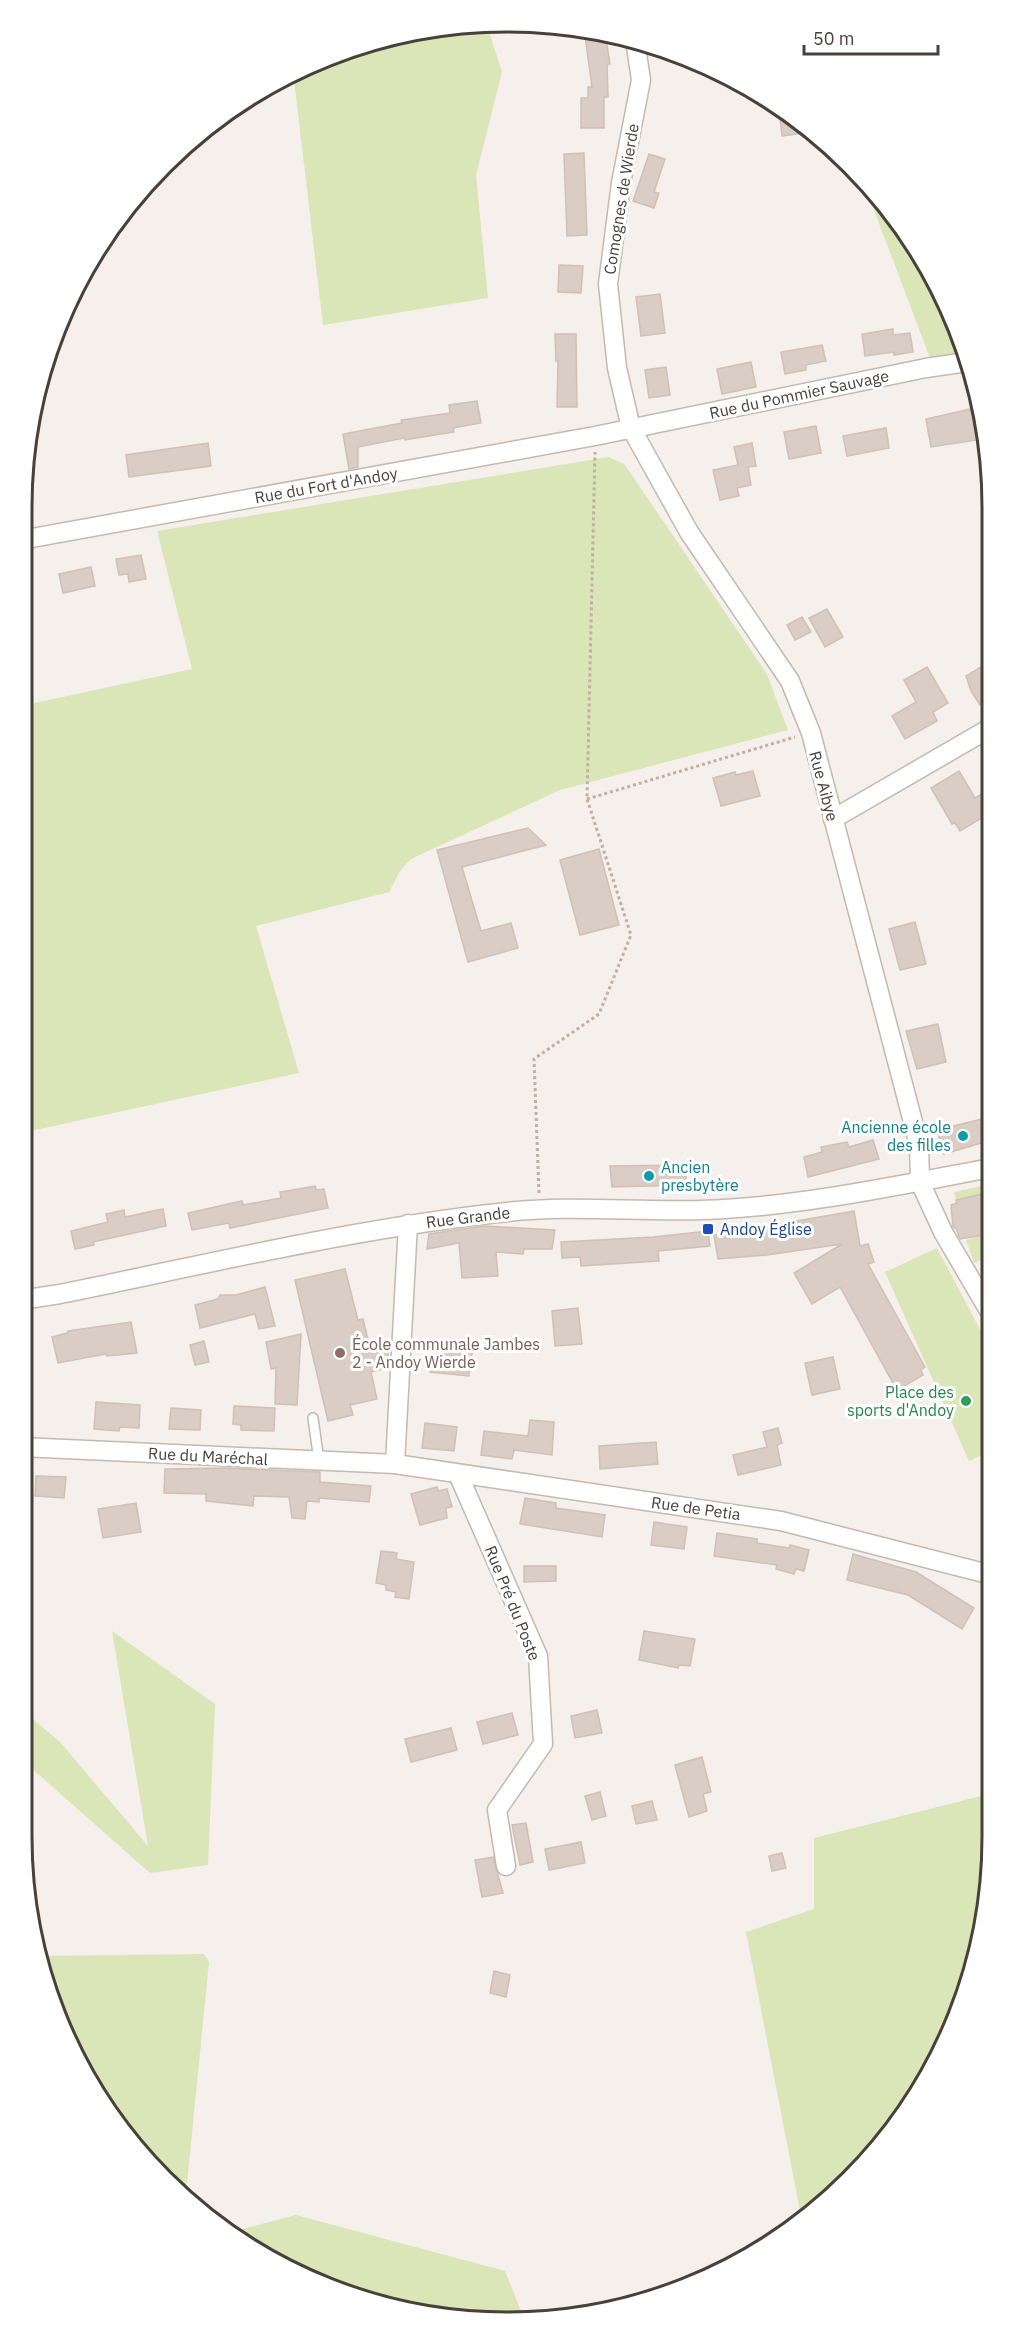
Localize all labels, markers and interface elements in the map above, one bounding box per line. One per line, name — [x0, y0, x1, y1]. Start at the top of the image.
scale bar — [804, 18, 938, 56]
text: 50 m — [813, 27, 855, 50]
street label: Comognes de Wierde — [599, 122, 643, 276]
street label: Rue du Pommier Sauvage — [707, 365, 891, 423]
street label: Rue du Fort d'Andoy — [253, 463, 399, 507]
street label: Rue Aibye — [805, 749, 843, 824]
place label: Ancienne école des filles — [841, 1117, 951, 1155]
marker: Ancienne école des filles — [956, 1129, 970, 1143]
place label: Ancien presbytère — [661, 1157, 739, 1195]
marker: Ancien presbytère — [642, 1169, 656, 1183]
street label: Rue Grande — [425, 1202, 511, 1232]
place label: Andoy Église — [720, 1218, 812, 1239]
marker: Andoy Église — [701, 1222, 715, 1236]
place label: École communale Jambes 2 - Andoy Wierde — [352, 1333, 540, 1372]
marker: École communale Jambes 2 - Andoy Wierde — [333, 1346, 347, 1360]
place label: Place des sports d'Andoy — [847, 1382, 954, 1420]
marker: Place des sports d'Andoy — [959, 1394, 973, 1408]
street label: Rue du Maréchal — [147, 1443, 269, 1469]
street label: Rue de Petia — [650, 1492, 742, 1524]
street label: Rue Pré du Poste — [481, 1543, 545, 1664]

